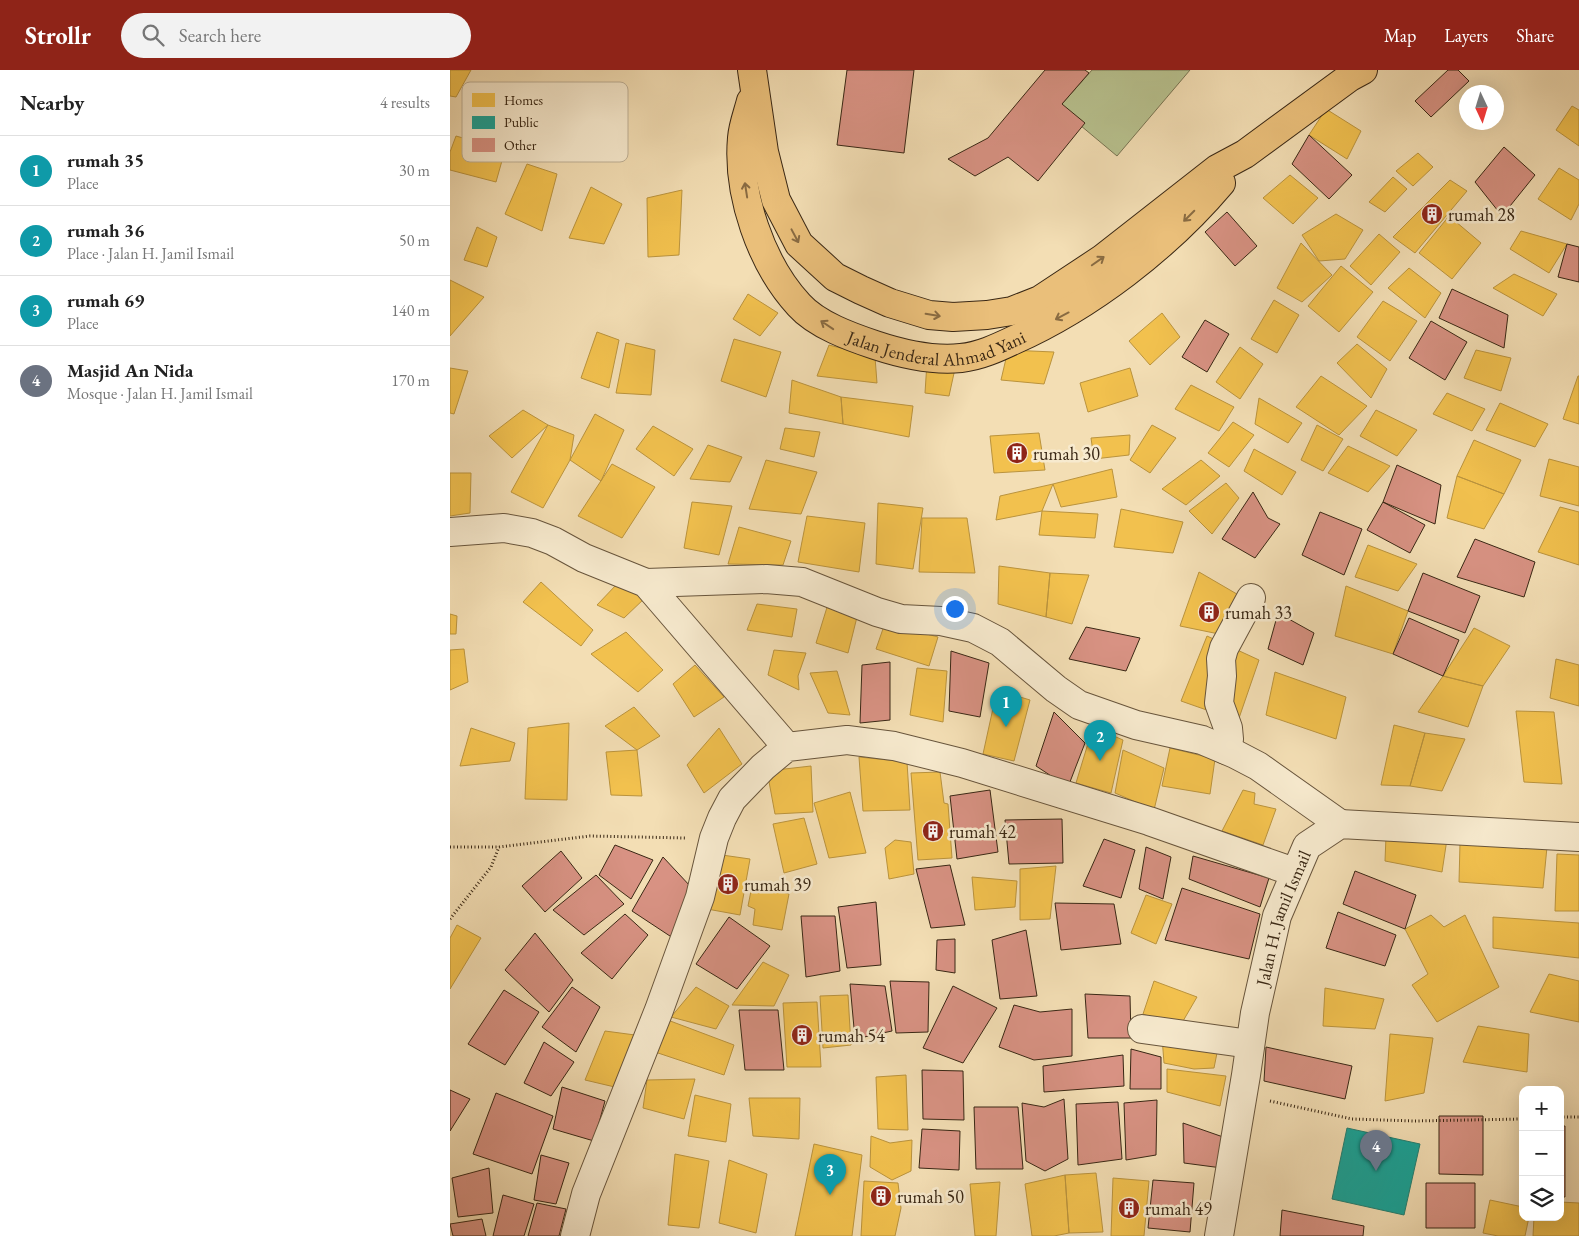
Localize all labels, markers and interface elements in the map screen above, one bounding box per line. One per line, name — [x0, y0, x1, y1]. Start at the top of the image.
search box — [121, 13, 471, 58]
text: Strollr — [25, 20, 91, 51]
icon: search — [139, 21, 167, 49]
text: Search here — [179, 23, 261, 48]
text: Map — [1384, 24, 1416, 47]
text: Layers — [1444, 24, 1488, 47]
text: Share — [1516, 24, 1554, 47]
legend — [462, 82, 628, 162]
north arrow — [1459, 85, 1504, 130]
text: Nearby — [20, 89, 84, 116]
text: Homes — [504, 91, 544, 109]
text: 4 results — [380, 92, 430, 113]
text: Public — [504, 113, 539, 131]
text: Other — [504, 136, 537, 154]
text: rumah 35 — [67, 148, 144, 173]
text: 1 — [32, 160, 40, 181]
text: 30 m — [399, 160, 430, 181]
text: Place — [67, 173, 99, 194]
one-way arrow — [740, 183, 750, 199]
building icon: rumah 28 — [1420, 202, 1444, 226]
place label: rumah 28 — [1448, 203, 1515, 226]
one-way arrow — [1182, 210, 1195, 222]
text: rumah 36 — [67, 218, 144, 243]
one-way arrow — [790, 229, 800, 244]
text: 2 — [32, 230, 40, 251]
text: 50 m — [399, 230, 430, 251]
text: Place · Jalan H. Jamil Ismail — [67, 243, 234, 264]
one-way arrow — [1091, 256, 1105, 266]
text: rumah 69 — [67, 288, 144, 313]
text: 3 — [32, 300, 40, 321]
text: 140 m — [391, 300, 430, 321]
one-way arrow — [924, 310, 940, 320]
one-way arrow — [1055, 312, 1069, 322]
text: Place — [67, 313, 99, 334]
one-way arrow — [820, 319, 834, 329]
street label: Jalan Jenderal Ahmad Yani — [844, 322, 1028, 344]
text: Jalan Jenderal Ahmad Yani — [842, 324, 1029, 370]
text: Masjid An Nida — [67, 358, 193, 383]
text: 4 — [32, 370, 40, 391]
text: 170 m — [391, 370, 430, 391]
text: Mosque · Jalan H. Jamil Ismail — [67, 383, 253, 404]
building icon: rumah 30 — [1005, 441, 1029, 465]
place label: rumah 30 — [1033, 442, 1100, 465]
your location — [942, 596, 968, 622]
building icon: rumah 33 — [1197, 600, 1221, 624]
place label: rumah 33 — [1225, 601, 1292, 624]
pin: 1 — [990, 686, 1022, 727]
pin: 2 — [1084, 720, 1116, 761]
building icon: rumah 42 — [921, 819, 945, 843]
place label: rumah 42 — [949, 820, 1016, 843]
street label: Jalan H. Jamil Ismail — [1250, 847, 1315, 990]
building icon: rumah 39 — [716, 872, 740, 896]
place label: rumah 39 — [744, 873, 811, 896]
building icon: rumah 54 — [790, 1023, 814, 1047]
place label: rumah 54 — [818, 1024, 885, 1047]
map controls — [1519, 1086, 1564, 1221]
button: + — [1519, 1086, 1564, 1131]
pin: 4 — [1360, 1130, 1392, 1171]
button: − — [1519, 1131, 1564, 1176]
pin: 3 — [814, 1154, 846, 1195]
button: layers — [1519, 1176, 1564, 1221]
building icon: rumah 50 — [869, 1184, 893, 1208]
place label: rumah 50 — [897, 1185, 964, 1208]
building icon: rumah 49 — [1117, 1196, 1141, 1220]
place label: rumah 49 — [1145, 1197, 1212, 1220]

